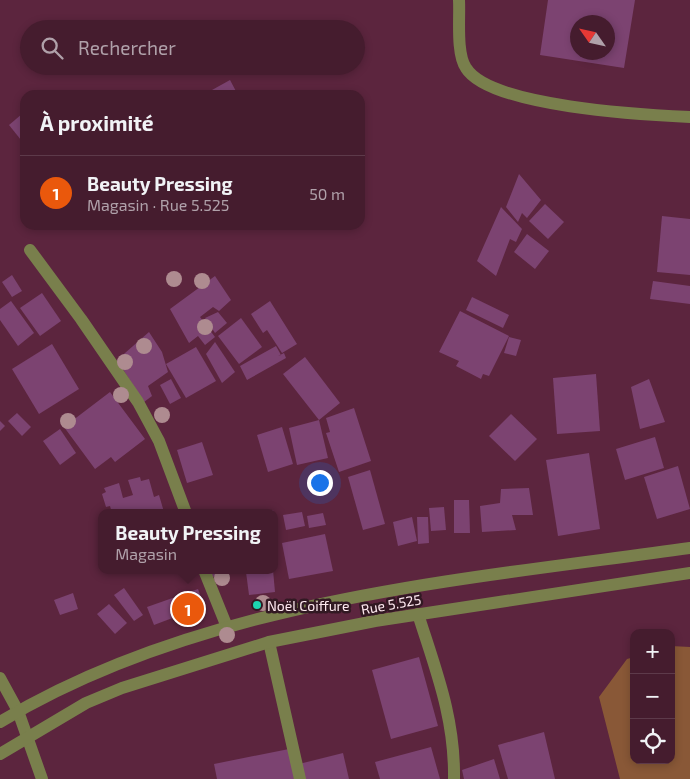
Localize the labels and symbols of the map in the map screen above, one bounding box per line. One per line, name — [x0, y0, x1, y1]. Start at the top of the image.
north arrow — [570, 15, 615, 60]
your location — [307, 470, 333, 496]
pin: 1 — [172, 590, 204, 628]
street label: Rue 5.525 — [360, 590, 422, 618]
place label: Noël Coiffure — [267, 597, 350, 614]
marker: Noël Coiffure — [251, 599, 263, 611]

